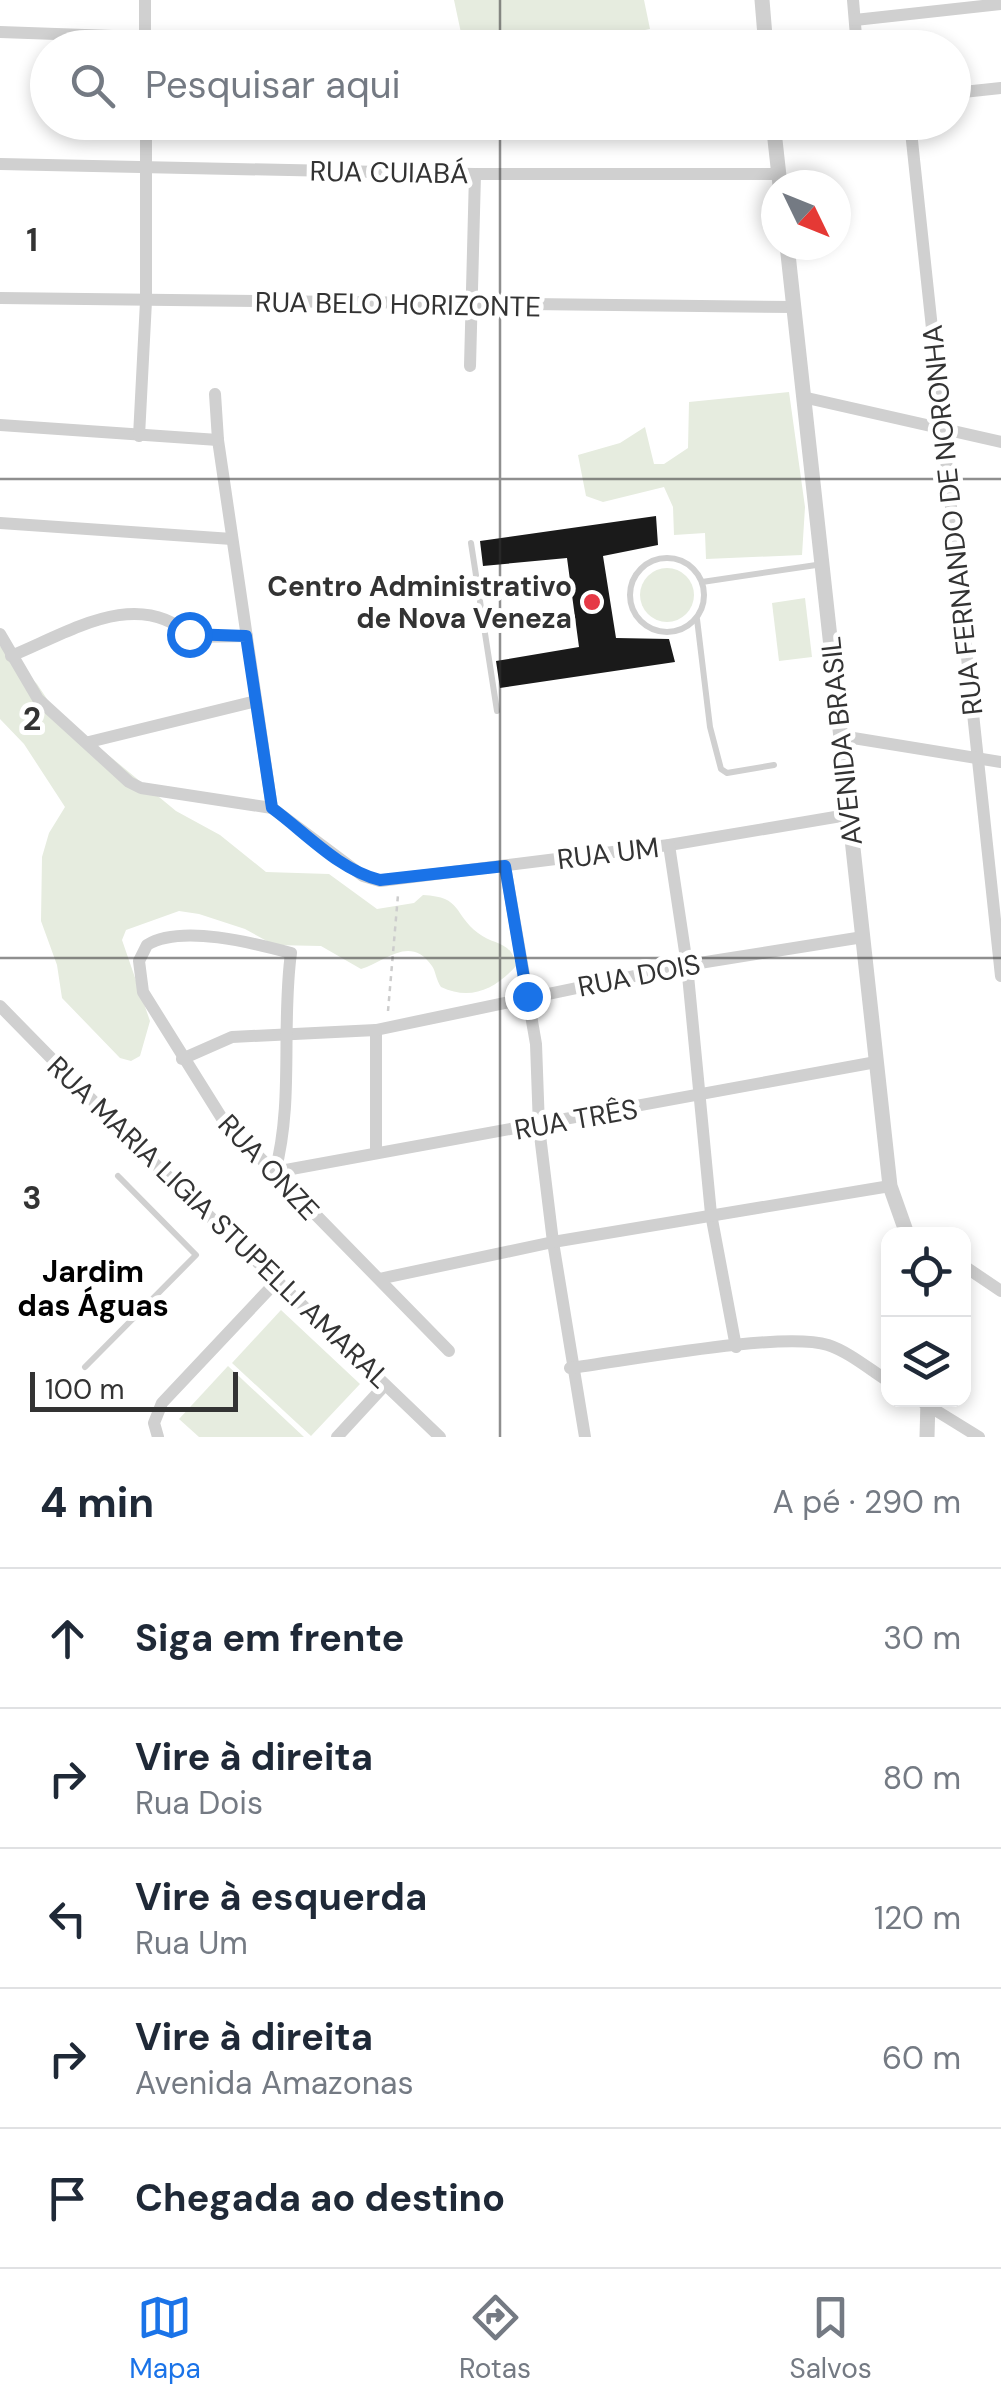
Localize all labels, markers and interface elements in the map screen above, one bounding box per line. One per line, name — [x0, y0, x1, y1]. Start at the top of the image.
search box — [30, 30, 971, 140]
icon: search — [65, 58, 120, 113]
text: Pesquisar aqui — [145, 60, 401, 110]
street label: RUA CUIABÁ — [309, 153, 469, 192]
north arrow — [761, 170, 851, 260]
text: 1 — [26, 219, 38, 261]
street label: RUA BELO HORIZONTE — [255, 284, 541, 325]
street label: RUA FERNANDO DE NORONHA — [914, 323, 991, 717]
place label: Centro Administrativo de Nova Veneza — [267, 568, 572, 637]
marker: Centro Administrativo de Nova Veneza — [581, 591, 603, 613]
route start — [167, 612, 213, 658]
street label: AVENIDA BRASIL — [812, 635, 871, 847]
text: 2 — [23, 698, 41, 740]
street label: RUA UM — [555, 829, 661, 878]
street label: RUA DOIS — [575, 946, 703, 1005]
route end — [505, 974, 551, 1020]
street label: RUA MARIA LIGIA STUPELLI AMARAL — [39, 1048, 398, 1396]
street label: RUA TRÊS — [512, 1090, 641, 1149]
street label: RUA ONZE — [210, 1106, 327, 1228]
text: 3 — [22, 1177, 42, 1219]
map controls — [881, 1227, 971, 1407]
button: locate — [881, 1227, 971, 1317]
district label: Jardim das Águas — [17, 1252, 169, 1325]
button: layers — [881, 1317, 971, 1407]
scale bar — [30, 1367, 238, 1412]
text: 100 m — [45, 1371, 124, 1408]
text: 4 min — [40, 1475, 154, 1530]
text: A pé · 290 m — [773, 1481, 961, 1523]
icon: ahead — [40, 1611, 95, 1666]
text: Siga em frente — [135, 1613, 404, 1663]
text: 30 m — [883, 1617, 961, 1659]
text: Vire à direita — [135, 1732, 373, 1782]
icon: right — [40, 1751, 95, 1806]
text: 80 m — [883, 1757, 961, 1799]
text: Rua Dois — [135, 1782, 263, 1824]
text: Vire à esquerda — [135, 1872, 427, 1922]
icon: left — [40, 1891, 95, 1946]
text: 120 m — [874, 1897, 961, 1939]
text: Rua Um — [135, 1922, 248, 1964]
text: Vire à direita — [135, 2012, 373, 2062]
icon: right — [40, 2031, 95, 2086]
text: 60 m — [882, 2037, 961, 2079]
text: Avenida Amazonas — [135, 2062, 414, 2104]
icon: arrive — [40, 2171, 95, 2226]
text: Chegada ao destino — [135, 2173, 505, 2223]
tab: Mapa — [129, 2290, 201, 2387]
tab: Rotas — [459, 2290, 531, 2387]
tab: Salvos — [789, 2290, 872, 2387]

